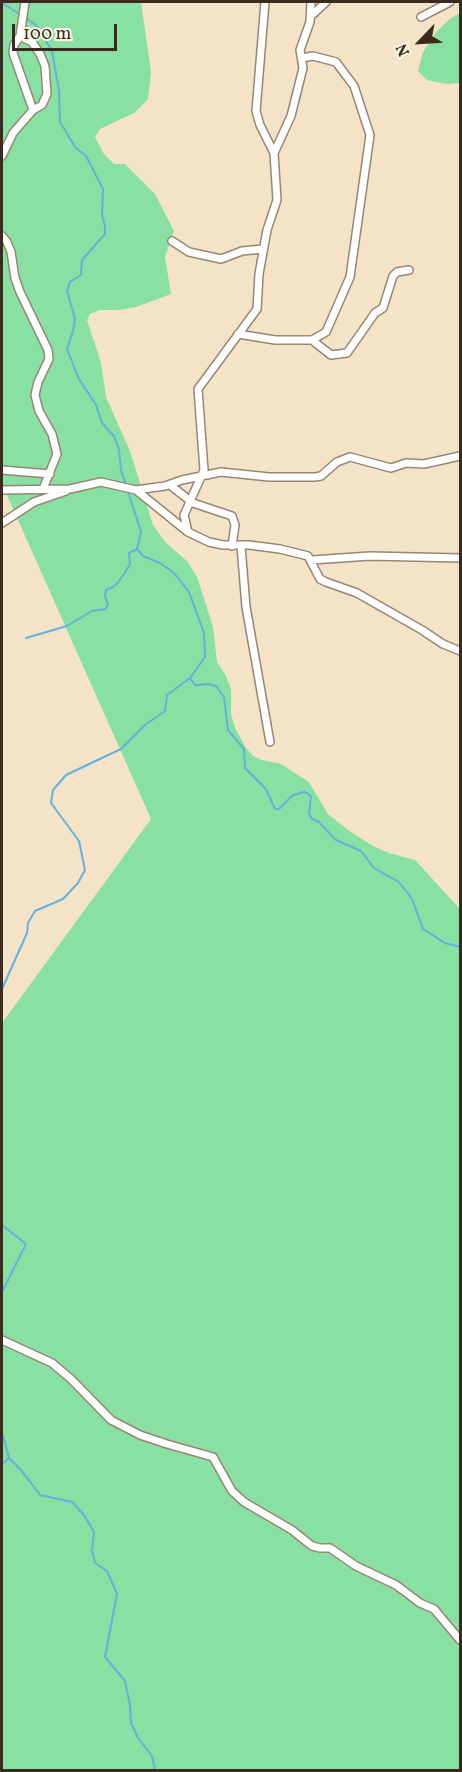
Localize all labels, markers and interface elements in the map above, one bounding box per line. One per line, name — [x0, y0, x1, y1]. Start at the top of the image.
scale bar — [15, 12, 120, 50]
north arrow — [390, 12, 450, 72]
text: 100 m — [23, 22, 72, 47]
text: N — [391, 40, 416, 60]

